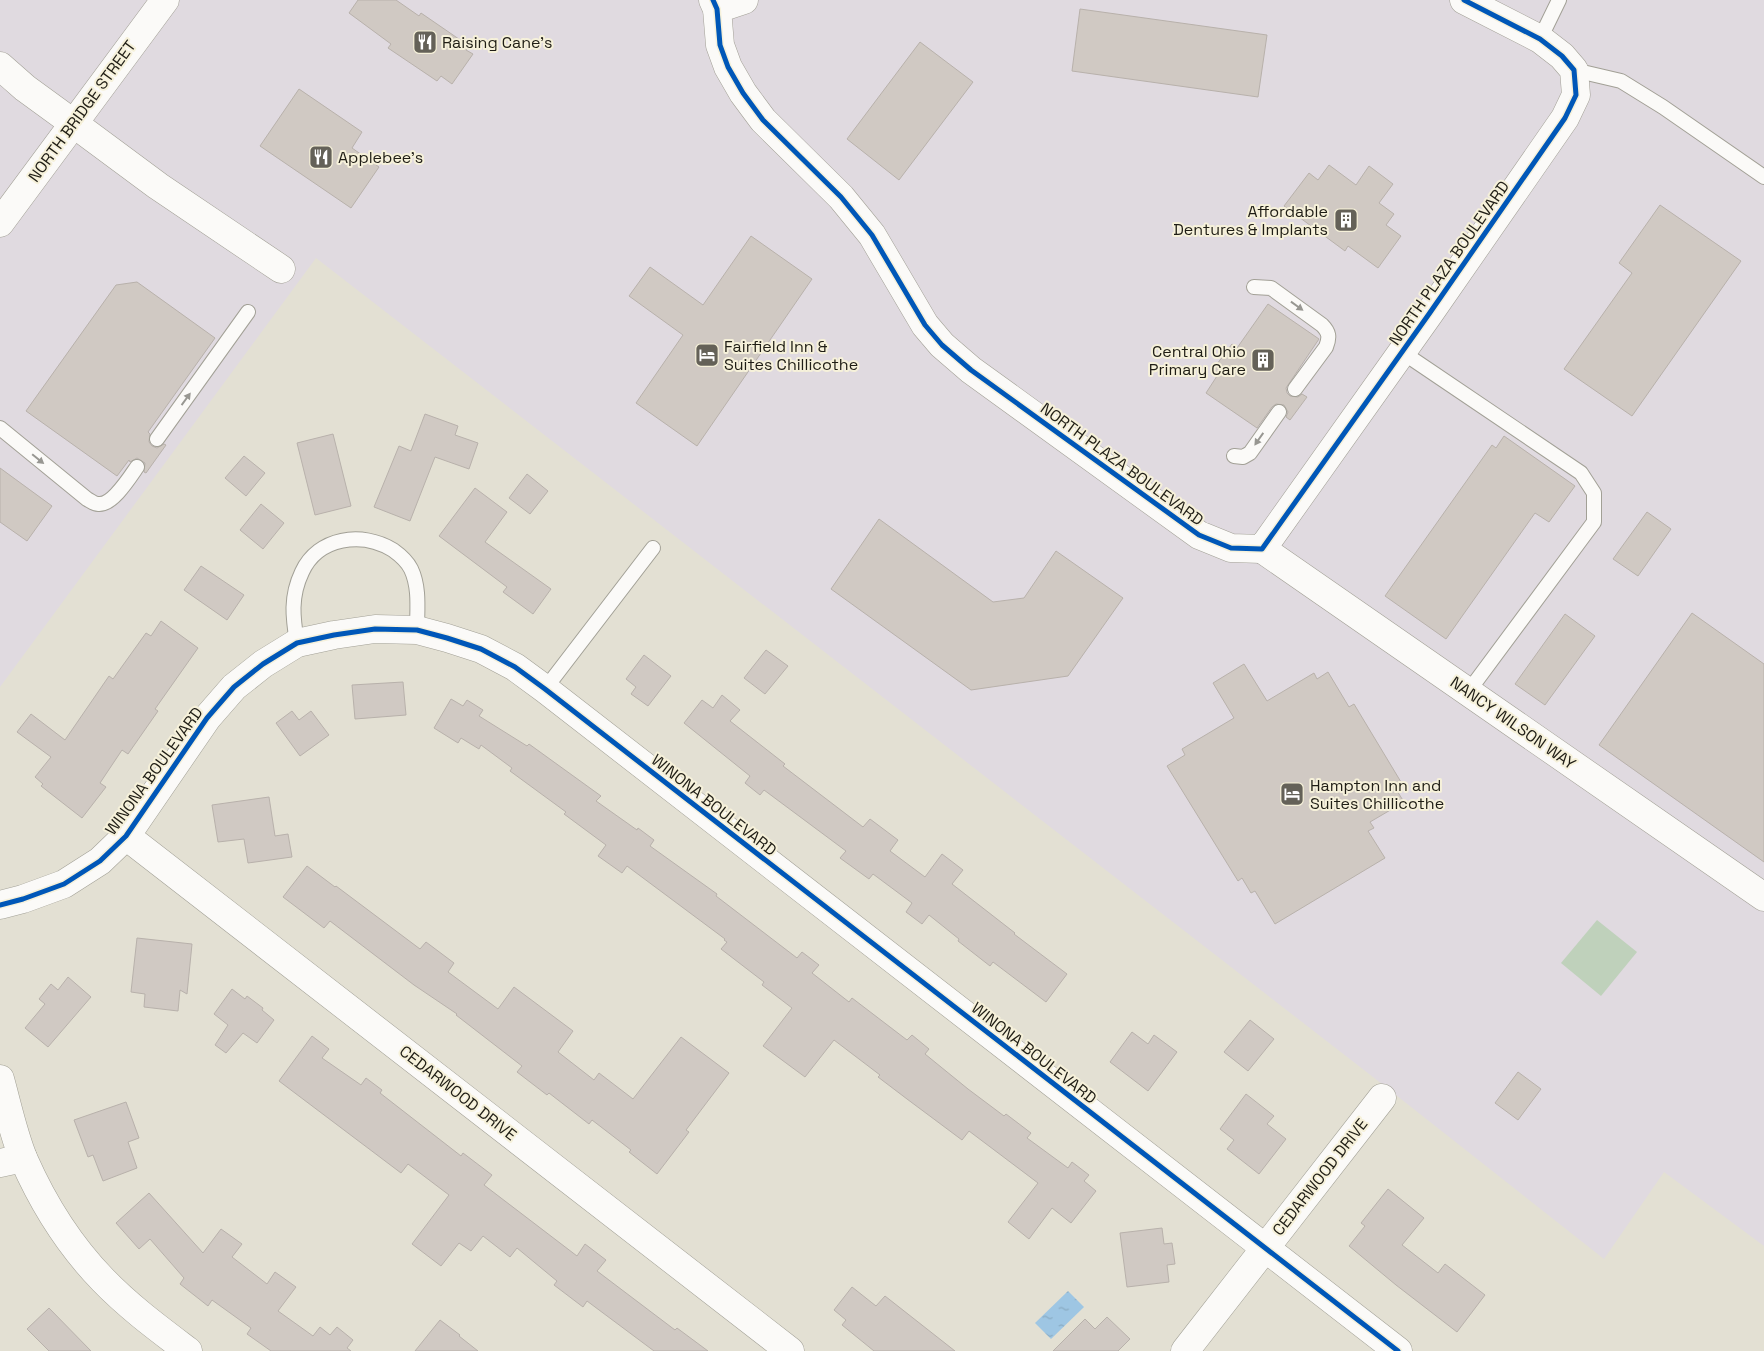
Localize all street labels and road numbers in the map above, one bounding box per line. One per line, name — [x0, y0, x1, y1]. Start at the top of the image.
street label: NORTH BRIDGE STREET — [23, 36, 141, 186]
street label: NORTH PLAZA BOULEVARD — [1384, 177, 1514, 349]
street label: NORTH PLAZA BOULEVARD — [1036, 398, 1208, 530]
street label: NANCY WILSON WAY — [1446, 672, 1580, 774]
street label: WINONA BOULEVARD — [100, 703, 208, 839]
street label: WINONA BOULEVARD — [647, 750, 781, 860]
street label: WINONA BOULEVARD — [967, 998, 1101, 1108]
street label: CEDARWOOD DRIVE — [395, 1041, 521, 1145]
street label: CEDARWOOD DRIVE — [1268, 1114, 1372, 1240]

